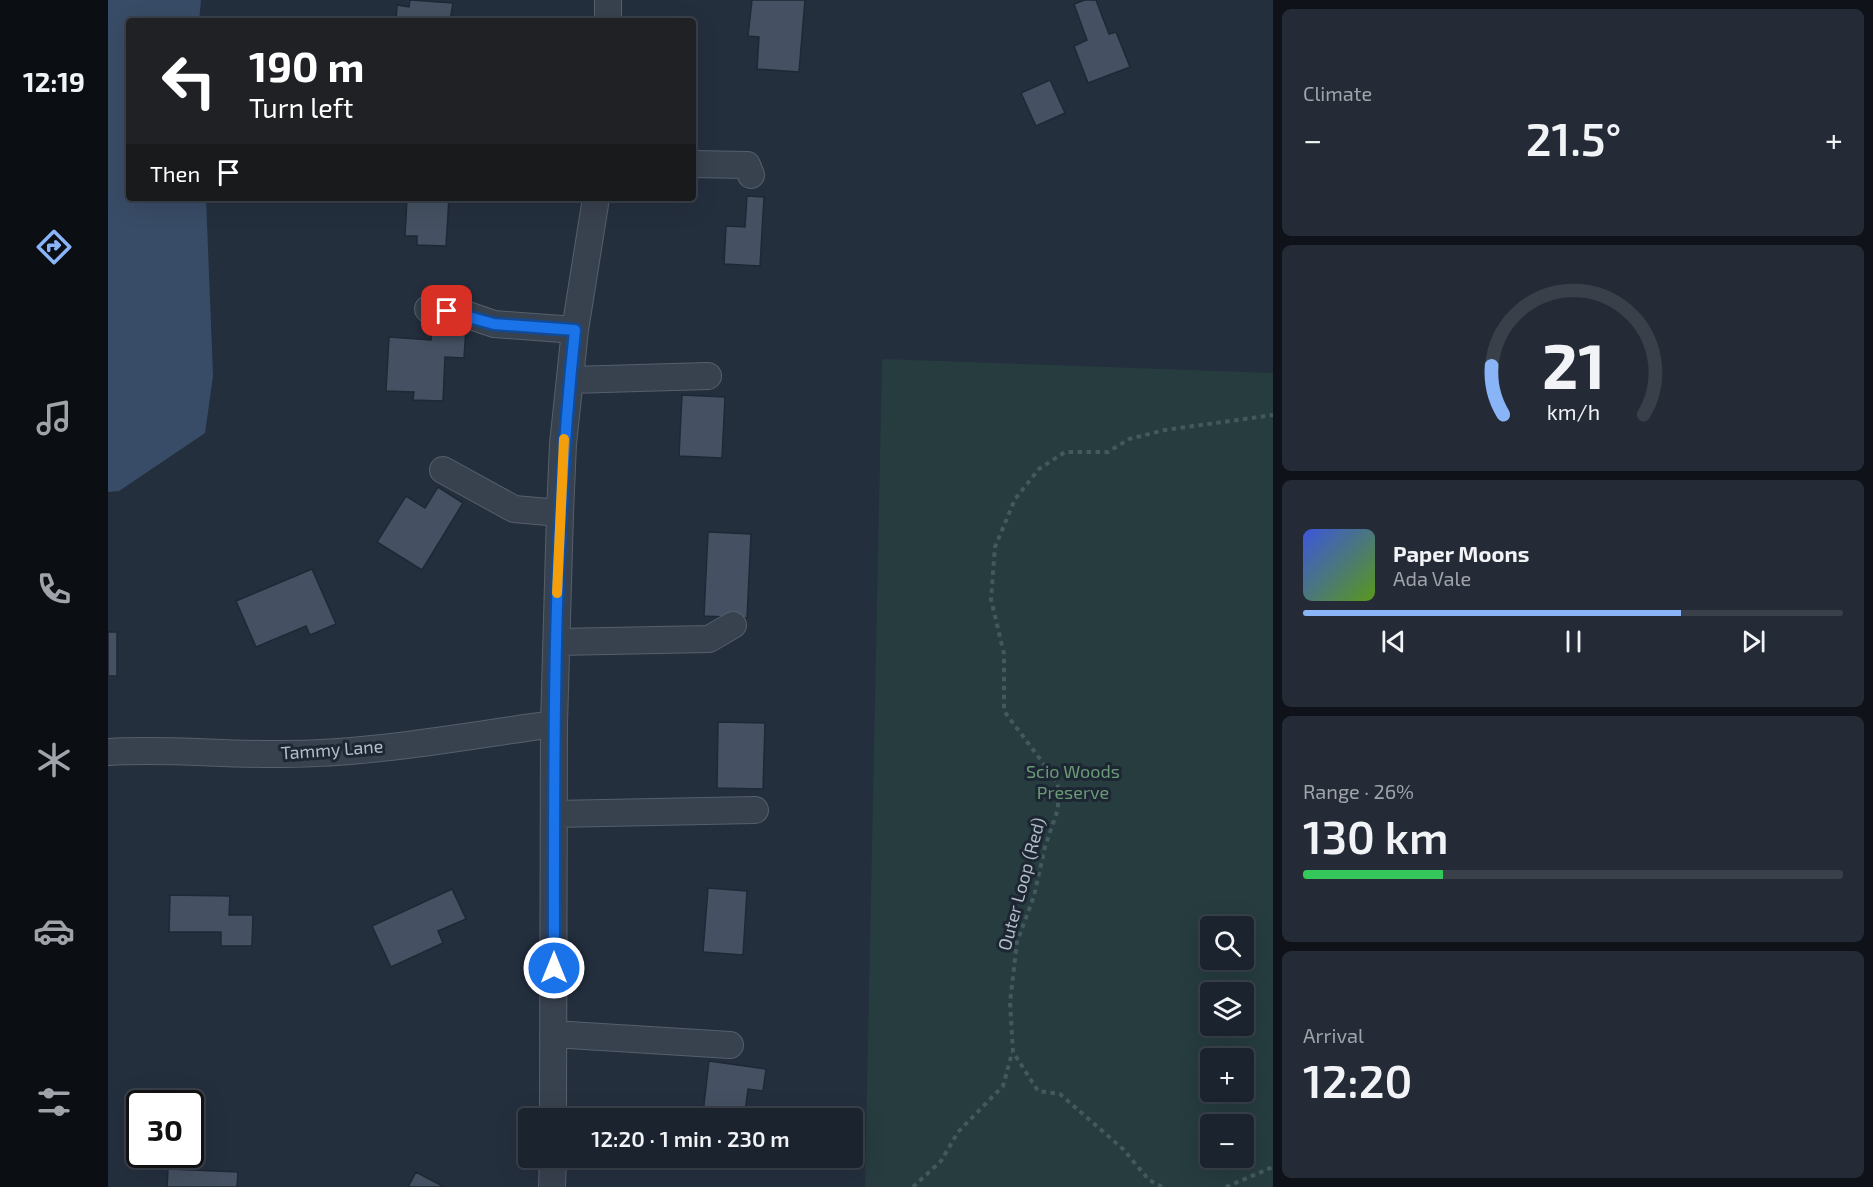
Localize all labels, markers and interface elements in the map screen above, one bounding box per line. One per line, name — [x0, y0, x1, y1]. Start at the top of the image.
text: 190 m — [249, 40, 365, 90]
icon: left — [150, 42, 228, 120]
text: 12:19 — [23, 65, 85, 97]
text: Climate — [1303, 81, 1372, 105]
text: Turn left — [249, 91, 353, 123]
text: 21.5° — [1526, 111, 1621, 165]
text: − — [1303, 119, 1322, 159]
text: + — [1825, 119, 1843, 159]
icon: arrive — [212, 156, 245, 189]
text: Then — [150, 160, 200, 186]
icon: directions — [33, 226, 75, 268]
pin — [421, 285, 472, 336]
icon: arrive — [430, 294, 463, 327]
text: 21 — [1541, 327, 1605, 402]
icon: music — [33, 397, 75, 439]
text: km/h — [1546, 399, 1600, 424]
text: Paper Moons — [1393, 540, 1529, 566]
text: Ada Vale — [1393, 566, 1471, 590]
icon: phone — [33, 568, 75, 610]
icon: previous — [1377, 625, 1410, 658]
icon: pause — [1557, 625, 1590, 658]
icon: next — [1737, 625, 1770, 658]
street label: Tammy Lane — [280, 734, 384, 764]
icon: climate — [33, 739, 75, 781]
park label: Scio Woods Preserve — [1026, 760, 1120, 803]
text: Range · 26% — [1303, 779, 1414, 803]
text: 130 km — [1303, 809, 1449, 863]
street label: Outer Loop (Red) — [993, 815, 1049, 953]
icon: car — [33, 910, 75, 952]
map controls — [1200, 916, 1254, 1168]
button: search — [1200, 916, 1254, 970]
position arrow — [522, 936, 586, 1000]
button: layers — [1200, 982, 1254, 1036]
text: Arrival — [1303, 1023, 1364, 1047]
button: + — [1200, 1048, 1254, 1102]
text: 12:20 — [1303, 1053, 1412, 1107]
icon: filters — [33, 1081, 75, 1123]
speed limit sign: 30 — [126, 1090, 204, 1168]
button: − — [1200, 1114, 1254, 1168]
text: 12:20 · 1 min · 230 m — [591, 1125, 790, 1151]

